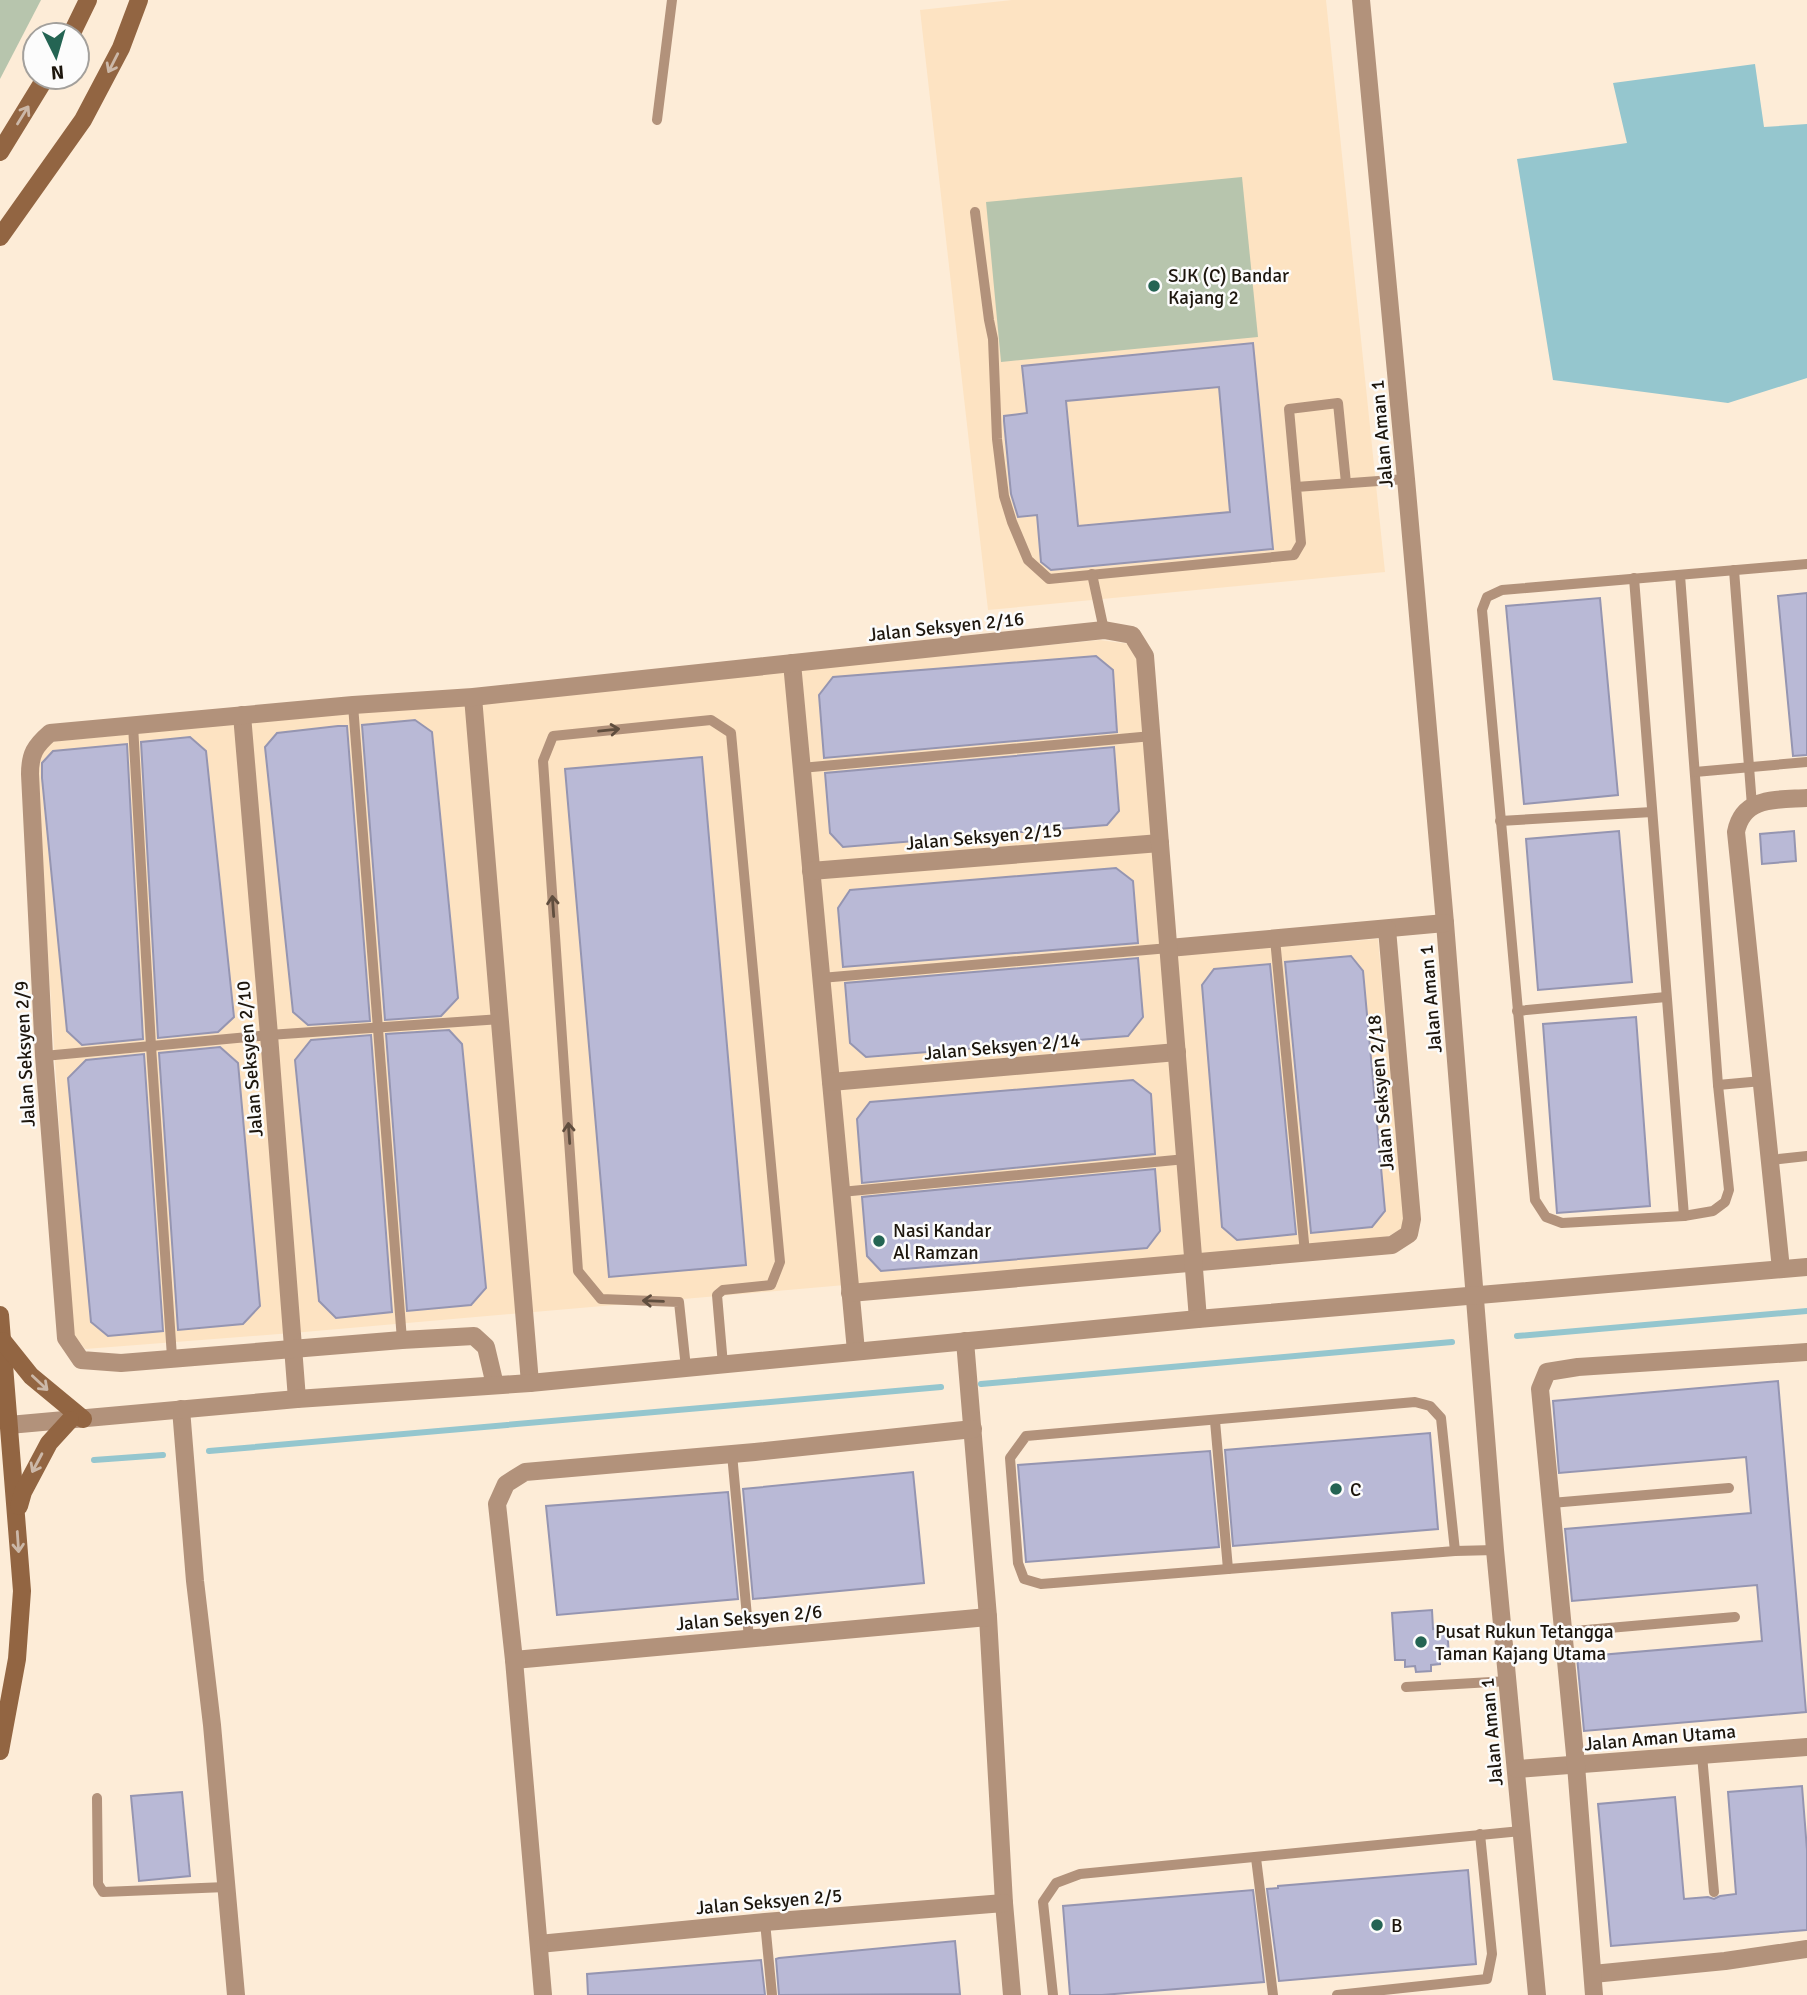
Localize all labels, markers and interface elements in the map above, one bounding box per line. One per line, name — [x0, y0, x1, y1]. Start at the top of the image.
north arrow — [21, 21, 91, 91]
one-way arrow — [106, 52, 119, 73]
text: N — [50, 59, 65, 84]
one-way arrow — [17, 105, 31, 125]
place label: SJK (C) Bandar Kajang 2 — [1168, 264, 1289, 310]
marker: SJK (C) Bandar Kajang 2 — [1146, 278, 1162, 294]
street label: Jalan Aman 1 — [1365, 379, 1399, 489]
street label: Jalan Seksyen 2/16 — [867, 607, 1025, 647]
one-way arrow — [597, 724, 620, 737]
street label: Jalan Seksyen 2/15 — [905, 818, 1063, 856]
one-way arrow — [546, 895, 559, 917]
street label: Jalan Aman 1 — [1414, 944, 1448, 1054]
street label: Jalan Seksyen 2/9 — [9, 980, 41, 1128]
street label: Jalan Seksyen 2/10 — [231, 980, 269, 1138]
street label: Jalan Seksyen 2/18 — [1362, 1014, 1400, 1172]
street label: Jalan Seksyen 2/14 — [923, 1028, 1081, 1066]
one-way arrow — [562, 1122, 575, 1144]
place label: Nasi Kandar Al Ramzan — [893, 1219, 991, 1265]
marker: Nasi Kandar Al Ramzan — [871, 1233, 887, 1249]
one-way arrow — [642, 1294, 665, 1308]
one-way arrow — [31, 1375, 49, 1391]
one-way arrow — [30, 1453, 44, 1473]
place label: C — [1350, 1478, 1361, 1502]
marker: C — [1328, 1481, 1344, 1497]
one-way arrow — [12, 1530, 25, 1553]
street label: Jalan Seksyen 2/6 — [675, 1600, 823, 1636]
place label: Pusat Rukun Tetangga Taman Kajang Utama — [1435, 1620, 1614, 1666]
marker: Pusat Rukun Tetangga Taman Kajang Utama — [1413, 1634, 1429, 1650]
street label: Jalan Aman 1 — [1475, 1677, 1509, 1787]
street label: Jalan Aman Utama — [1583, 1719, 1737, 1757]
street label: Jalan Seksyen 2/5 — [695, 1884, 843, 1920]
place label: B — [1391, 1914, 1403, 1938]
marker: B — [1369, 1917, 1385, 1933]

